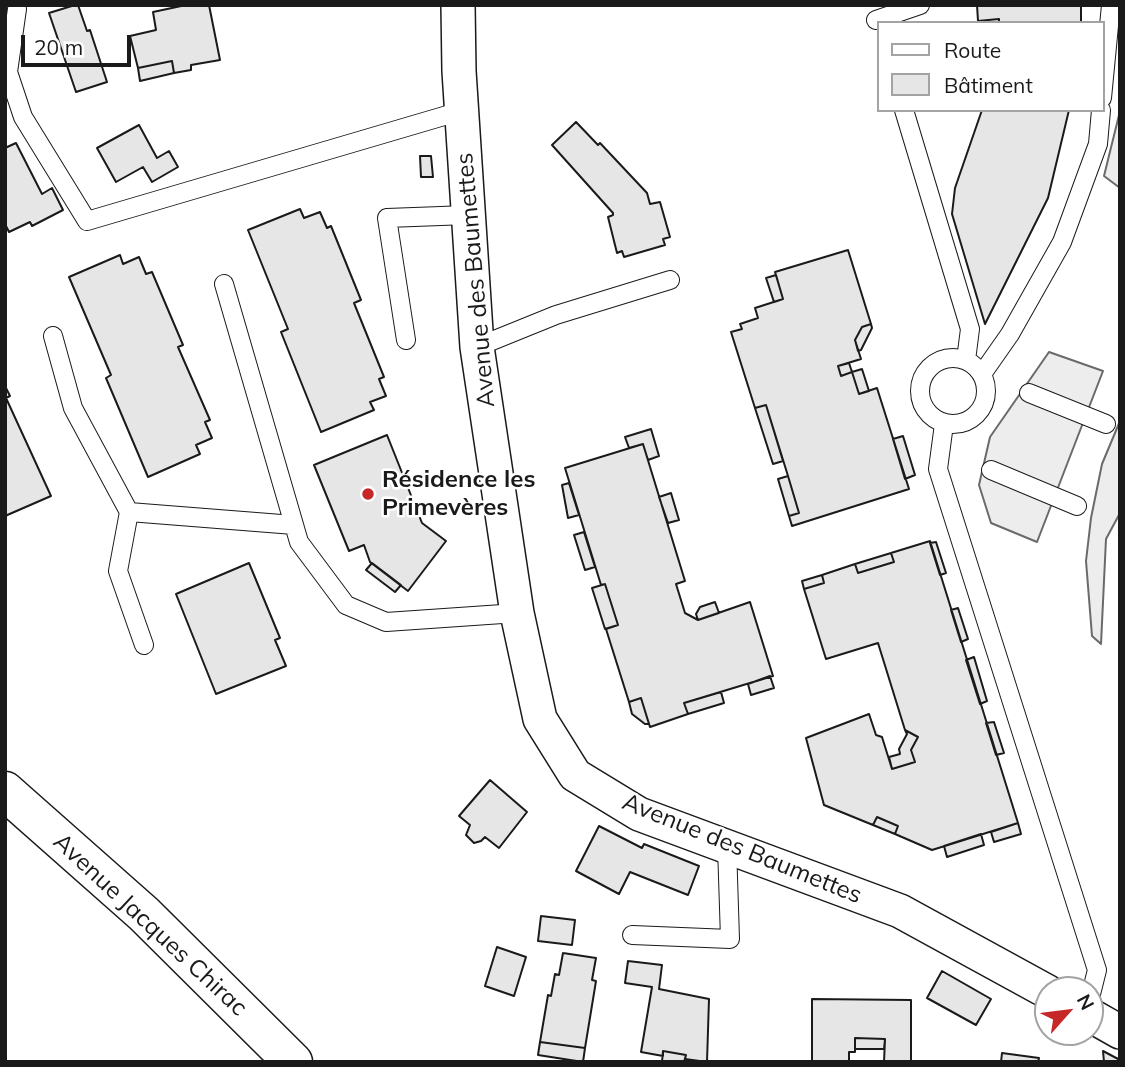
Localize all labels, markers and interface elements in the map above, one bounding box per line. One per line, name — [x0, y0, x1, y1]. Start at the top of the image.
scale bar — [24, 21, 135, 65]
legend — [876, 21, 1104, 112]
text: 20 m — [34, 34, 83, 60]
text: Route — [944, 37, 1001, 63]
text: Bâtiment — [944, 72, 1033, 98]
street label: Avenue des Baumettes — [451, 151, 501, 409]
place label: Résidence les Primevères — [382, 466, 536, 522]
marker: Résidence les Primevères — [360, 486, 376, 502]
street label: Avenue des Baumettes — [618, 788, 866, 910]
street label: Avenue Jacques Chirac — [47, 828, 253, 1022]
north arrow — [1034, 976, 1104, 1046]
text: N — [1072, 990, 1100, 1014]

